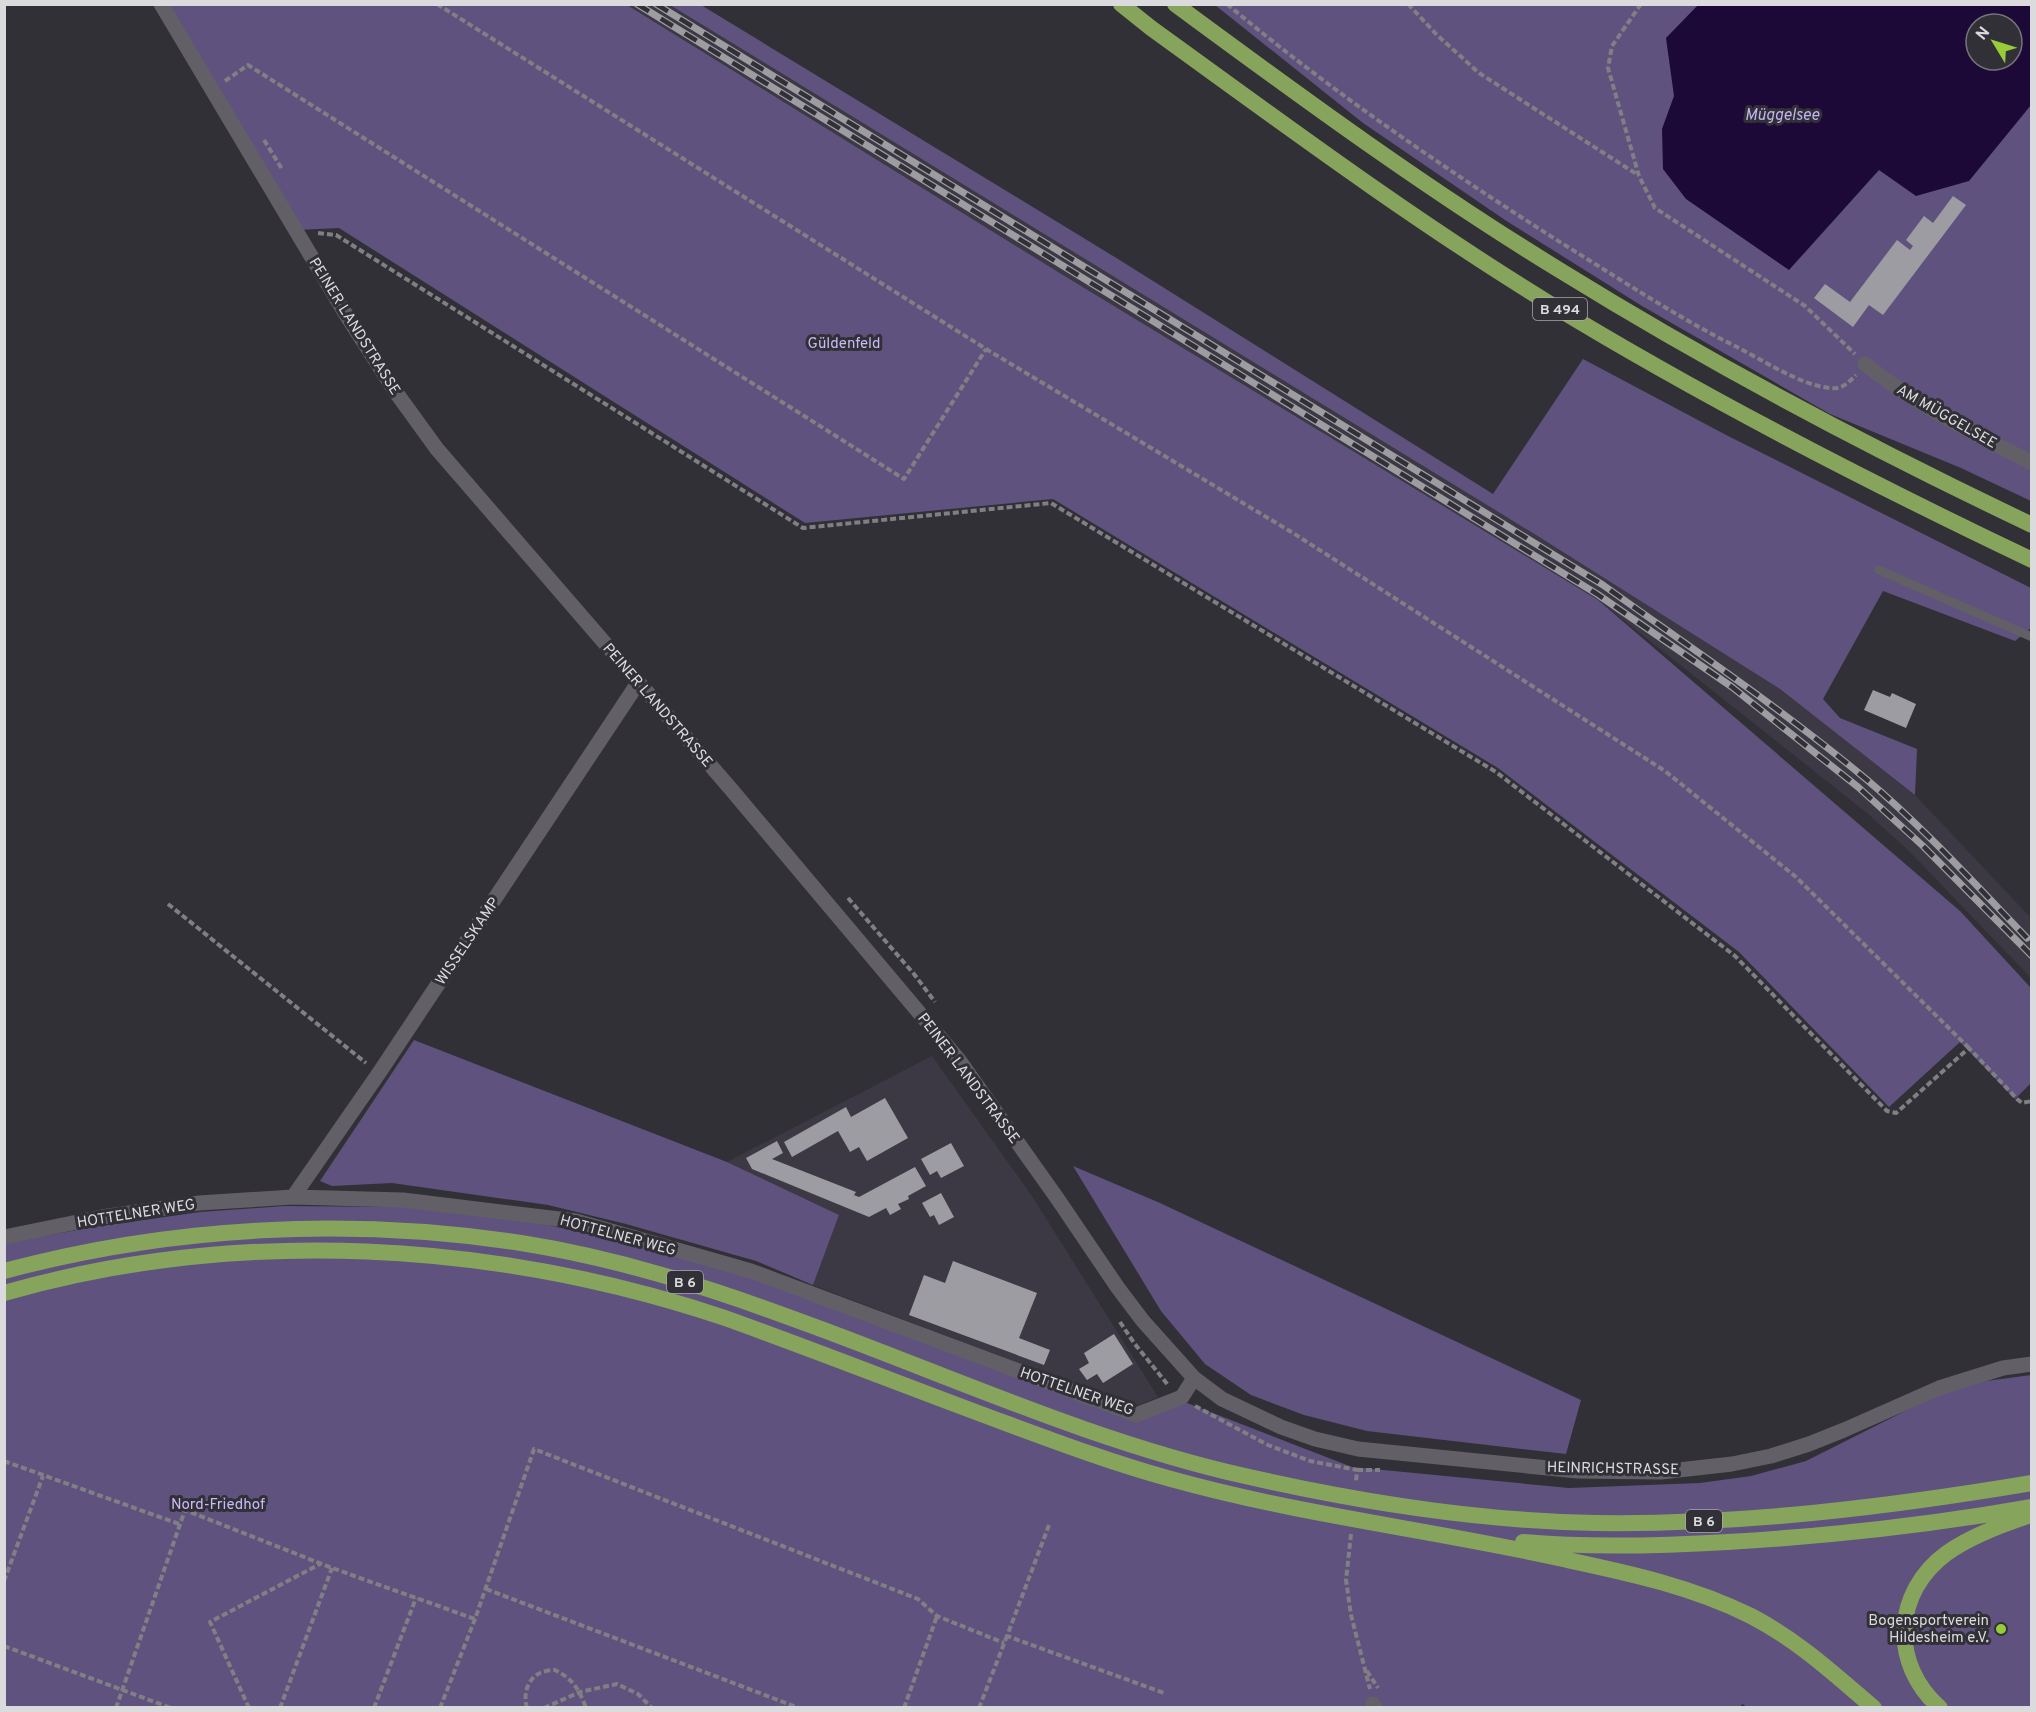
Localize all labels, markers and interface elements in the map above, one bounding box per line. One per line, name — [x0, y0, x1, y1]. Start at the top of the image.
north arrow — [1964, 12, 2024, 72]
text: N — [1972, 23, 1995, 45]
water label: Müggelsee — [1745, 106, 1820, 126]
street label: PEINER LANDSTRASSE — [304, 254, 404, 399]
road number: B 494 — [1533, 298, 1587, 320]
park label: Güldenfeld — [808, 335, 880, 354]
street label: AM MÜGGELSEE — [1893, 380, 2000, 454]
street label: PEINER LANDSTRASSE — [598, 640, 716, 772]
street label: WISSELSKAMP — [432, 894, 505, 989]
street label: PEINER LANDSTRASSE — [912, 1010, 1023, 1148]
street label: HOTTELNER WEG — [76, 1196, 197, 1233]
street label: HOTTELNER WEG — [557, 1212, 678, 1261]
road number: B 6 — [667, 1271, 703, 1293]
street label: HOTTELNER WEG — [1017, 1364, 1136, 1421]
street label: HEINRICHSTRASSE — [1547, 1459, 1679, 1480]
park label: Nord-Friedhof — [171, 1496, 265, 1515]
road number: B 6 — [1686, 1510, 1722, 1532]
place label: Bogensportverein Hildesheim e.V. — [1868, 1612, 1989, 1648]
marker: Bogensportverein Hildesheim e.V. — [1994, 1622, 2008, 1636]

